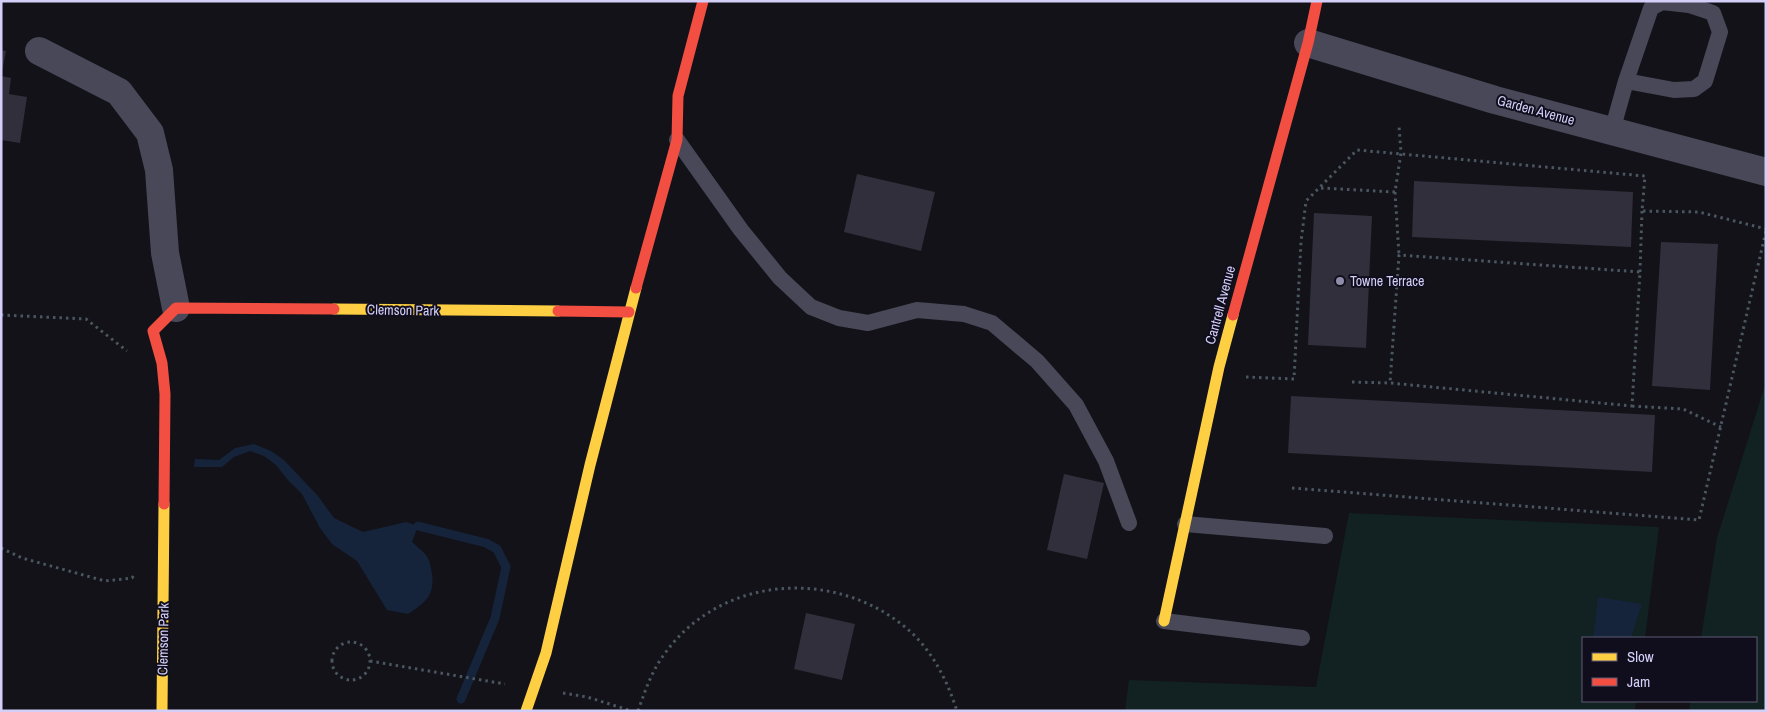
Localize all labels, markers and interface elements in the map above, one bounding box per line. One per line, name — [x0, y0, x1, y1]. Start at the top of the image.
street label: Garden Avenue — [1495, 91, 1577, 129]
street label: Cantrell Avenue — [1201, 264, 1239, 346]
place label: Towne Terrace — [1350, 272, 1424, 290]
marker: Towne Terrace — [1334, 275, 1346, 287]
street label: Clemson Park — [367, 300, 439, 320]
street label: Clemson Park — [153, 603, 173, 675]
legend — [1582, 637, 1757, 702]
text: Slow — [1627, 646, 1654, 667]
text: Jam — [1627, 671, 1650, 692]

